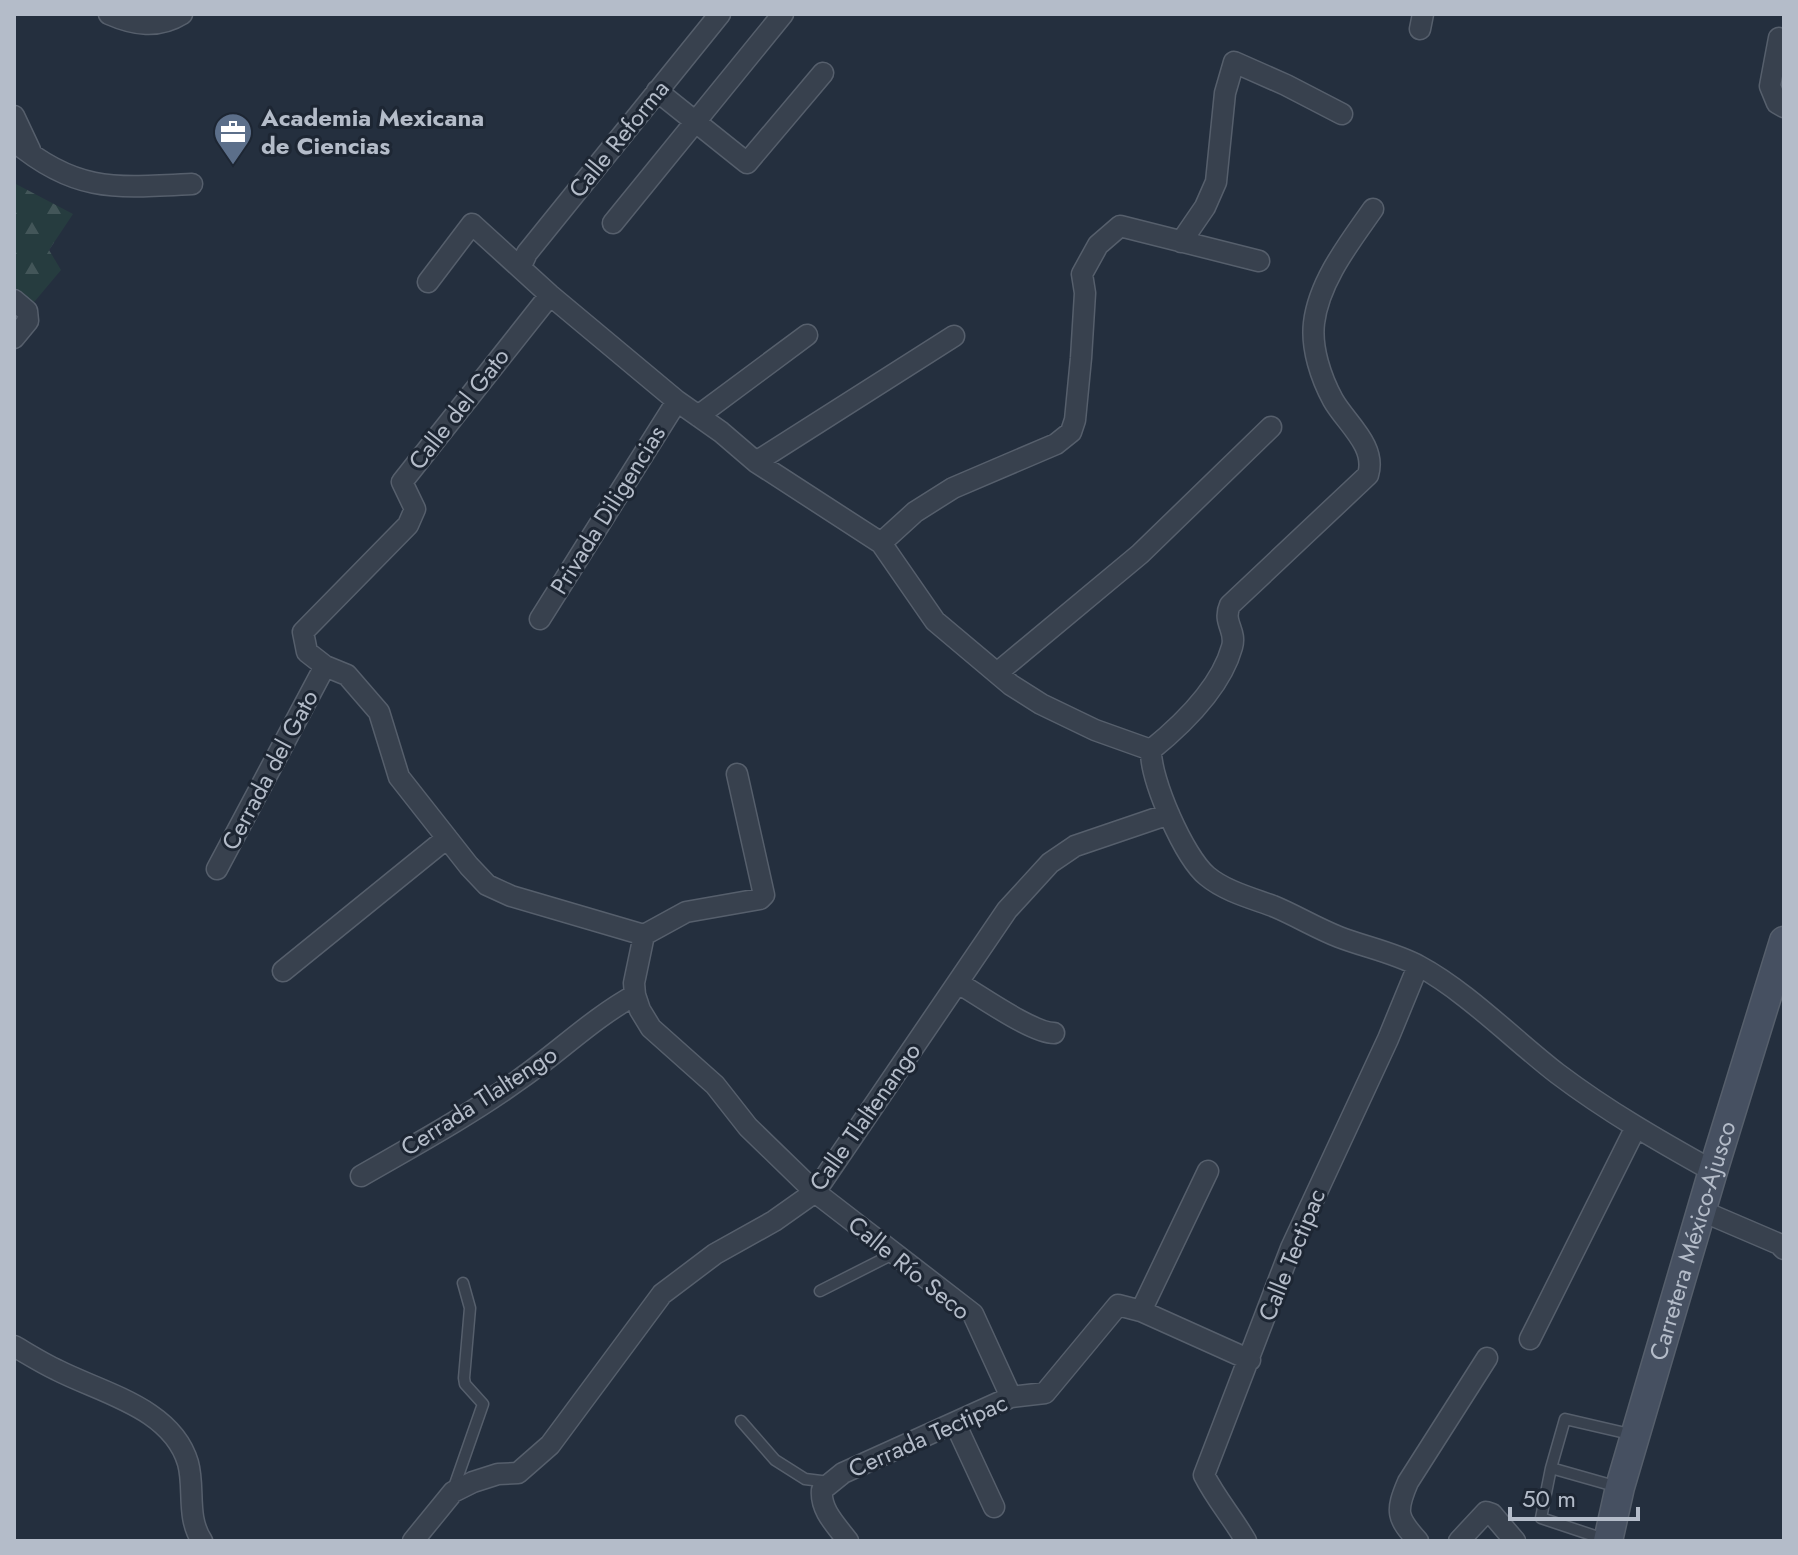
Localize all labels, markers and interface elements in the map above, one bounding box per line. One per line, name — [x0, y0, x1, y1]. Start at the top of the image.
street label: Calle Reforma — [560, 72, 677, 205]
place label: Academia Mexicana de Ciencias — [260, 100, 484, 163]
office icon: Academia Mexicana de Ciencias — [212, 111, 254, 166]
street label: Calle del Gato — [400, 340, 517, 477]
street label: Privada Diligencias — [541, 418, 674, 601]
street label: Cerrada del Gato — [213, 683, 327, 856]
street label: Calle Tlaltenango — [800, 1035, 929, 1198]
street label: Cerrada Tlaltengo — [394, 1037, 564, 1164]
street label: Carretera México-Ajusco — [1640, 1117, 1744, 1365]
street label: Calle Tectipac — [1249, 1183, 1334, 1326]
street label: Calle Río Seco — [841, 1207, 978, 1328]
street label: Cerrada Tectipac — [843, 1385, 1013, 1486]
scale bar — [1510, 1471, 1638, 1521]
text: 50 m — [1522, 1481, 1576, 1516]

